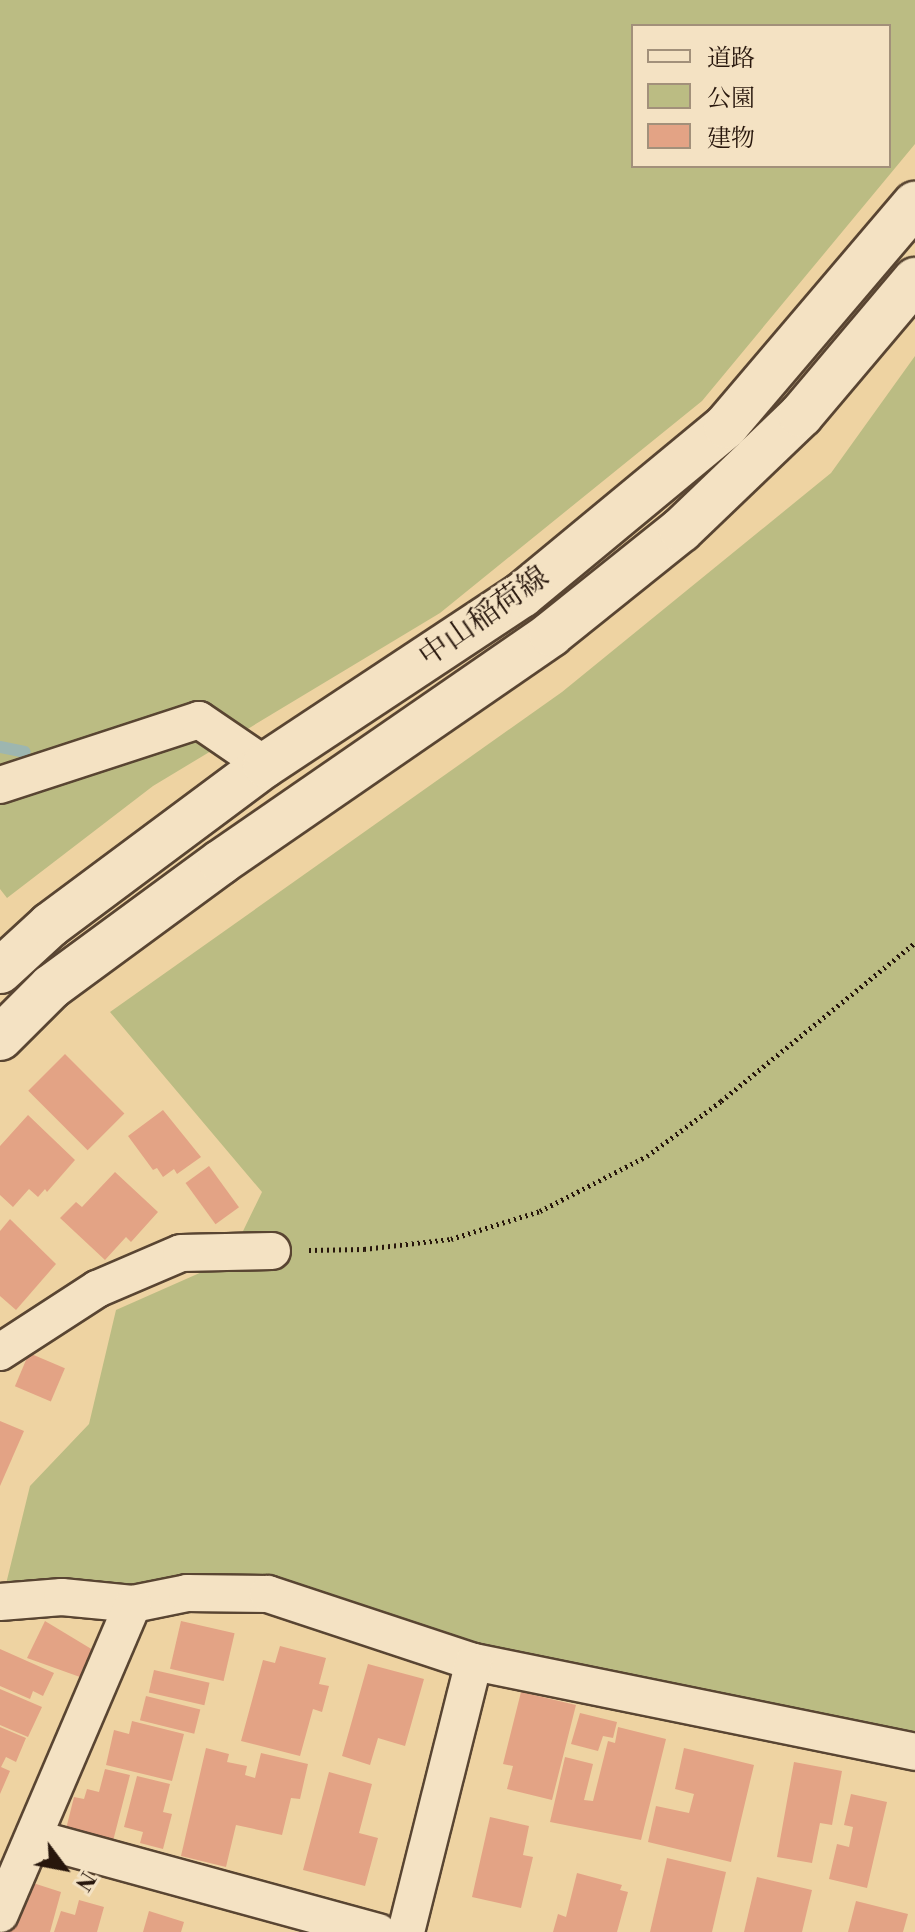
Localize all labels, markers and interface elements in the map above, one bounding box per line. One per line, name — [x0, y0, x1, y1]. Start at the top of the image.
legend — [631, 24, 891, 168]
text: 道路 — [707, 44, 755, 74]
text: 公園 — [707, 84, 755, 114]
text: 建物 — [707, 124, 755, 154]
street label: 中山稲荷線 — [412, 559, 556, 675]
north arrow — [24, 1828, 104, 1908]
text: N — [69, 1866, 101, 1896]

